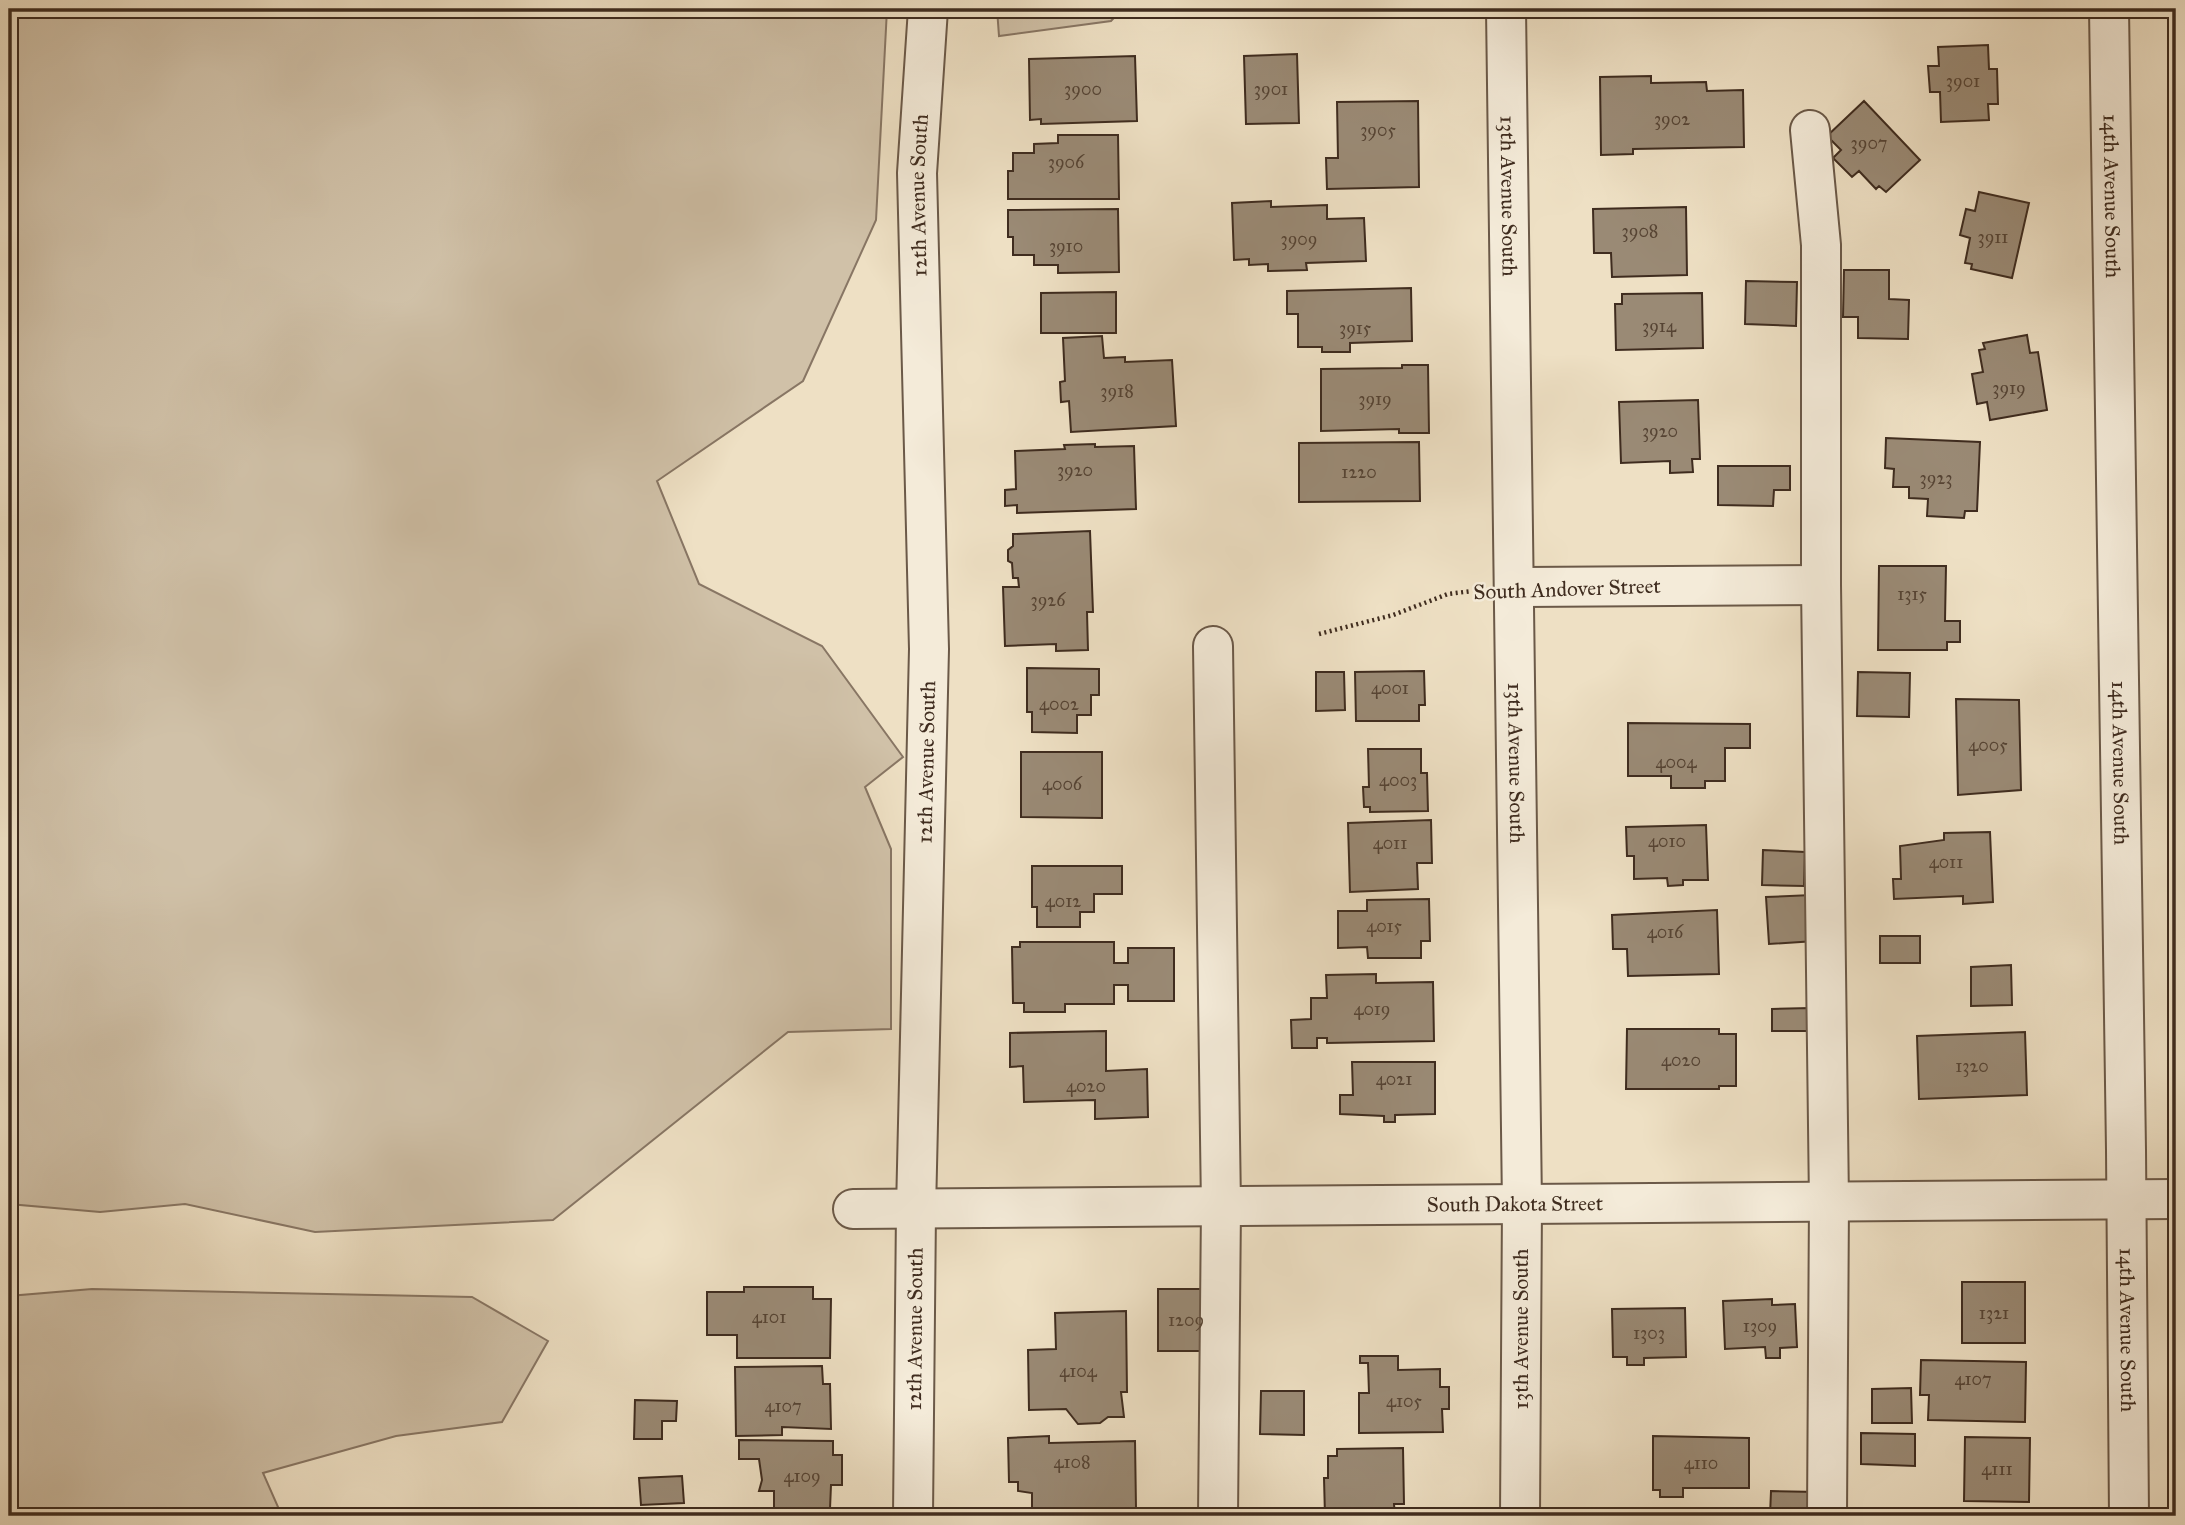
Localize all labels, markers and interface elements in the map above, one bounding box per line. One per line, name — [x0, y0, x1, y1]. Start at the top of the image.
house number: 3901 — [1946, 70, 1980, 92]
house number: 3900 — [1064, 78, 1102, 100]
house number: 3901 — [1254, 78, 1288, 100]
house number: 3902 — [1654, 108, 1690, 130]
street label: 12th Avenue South — [904, 113, 934, 277]
street label: 14th Avenue South — [2098, 114, 2126, 279]
street label: 13th Avenue South — [1494, 115, 1523, 277]
house number: 3905 — [1360, 119, 1396, 141]
house number: 3907 — [1851, 132, 1887, 154]
house number: 3906 — [1048, 151, 1085, 173]
house number: 3908 — [1622, 220, 1658, 242]
house number: 3911 — [1978, 226, 2008, 248]
house number: 3909 — [1280, 228, 1318, 250]
house number: 3910 — [1049, 235, 1083, 257]
house number: 3914 — [1642, 315, 1677, 337]
house number: 3915 — [1339, 317, 1372, 339]
house number: 3919 — [1992, 377, 2026, 399]
house number: 3918 — [1100, 380, 1134, 402]
house number: 3919 — [1358, 388, 1392, 410]
house number: 3920 — [1642, 420, 1678, 442]
house number: 3920 — [1057, 459, 1093, 481]
house number: 1220 — [1341, 461, 1377, 483]
house number: 3923 — [1920, 467, 1952, 489]
street label: South Andover Street — [1473, 573, 1662, 605]
house number: 1315 — [1897, 583, 1927, 605]
house number: 3926 — [1031, 589, 1066, 611]
house number: 4001 — [1371, 677, 1409, 699]
street label: 12th Avenue South — [911, 680, 941, 844]
street label: 14th Avenue South — [2106, 681, 2134, 846]
street label: 13th Avenue South — [1502, 682, 1530, 844]
house number: 4002 — [1039, 693, 1079, 715]
house number: 4005 — [1968, 734, 2008, 756]
house number: 4004 — [1655, 751, 1697, 773]
house number: 4003 — [1379, 769, 1417, 791]
house number: 4006 — [1042, 773, 1083, 795]
house number: 4010 — [1648, 830, 1686, 852]
house number: 4011 — [1373, 832, 1407, 854]
house number: 4011 — [1929, 851, 1963, 873]
house number: 4012 — [1045, 890, 1081, 912]
house number: 4015 — [1366, 915, 1402, 937]
house number: 4016 — [1647, 921, 1684, 943]
house number: 4019 — [1354, 998, 1391, 1020]
house number: 4020 — [1661, 1049, 1701, 1071]
house number: 1320 — [1955, 1055, 1989, 1077]
house number: 4021 — [1376, 1068, 1412, 1090]
house number: 4020 — [1066, 1075, 1106, 1097]
street label: South Dakota Street — [1427, 1190, 1604, 1218]
street label: 12th Avenue South — [901, 1247, 929, 1411]
street label: 13th Avenue South — [1508, 1248, 1534, 1410]
street label: 14th Avenue South — [2114, 1248, 2141, 1412]
house number: 1321 — [1979, 1302, 2009, 1324]
house number: 4101 — [752, 1306, 786, 1328]
house number: 1209 — [1168, 1309, 1204, 1331]
house number: 1309 — [1743, 1315, 1777, 1337]
house number: 1303 — [1633, 1322, 1665, 1344]
house number: 4104 — [1059, 1360, 1098, 1382]
house number: 4107 — [1954, 1368, 1992, 1390]
house number: 4105 — [1386, 1390, 1423, 1412]
house number: 4107 — [764, 1395, 802, 1417]
house number: 4108 — [1053, 1451, 1091, 1473]
house number: 4110 — [1684, 1452, 1718, 1474]
house number: 4111 — [1981, 1458, 2013, 1480]
house number: 4109 — [783, 1465, 821, 1487]

